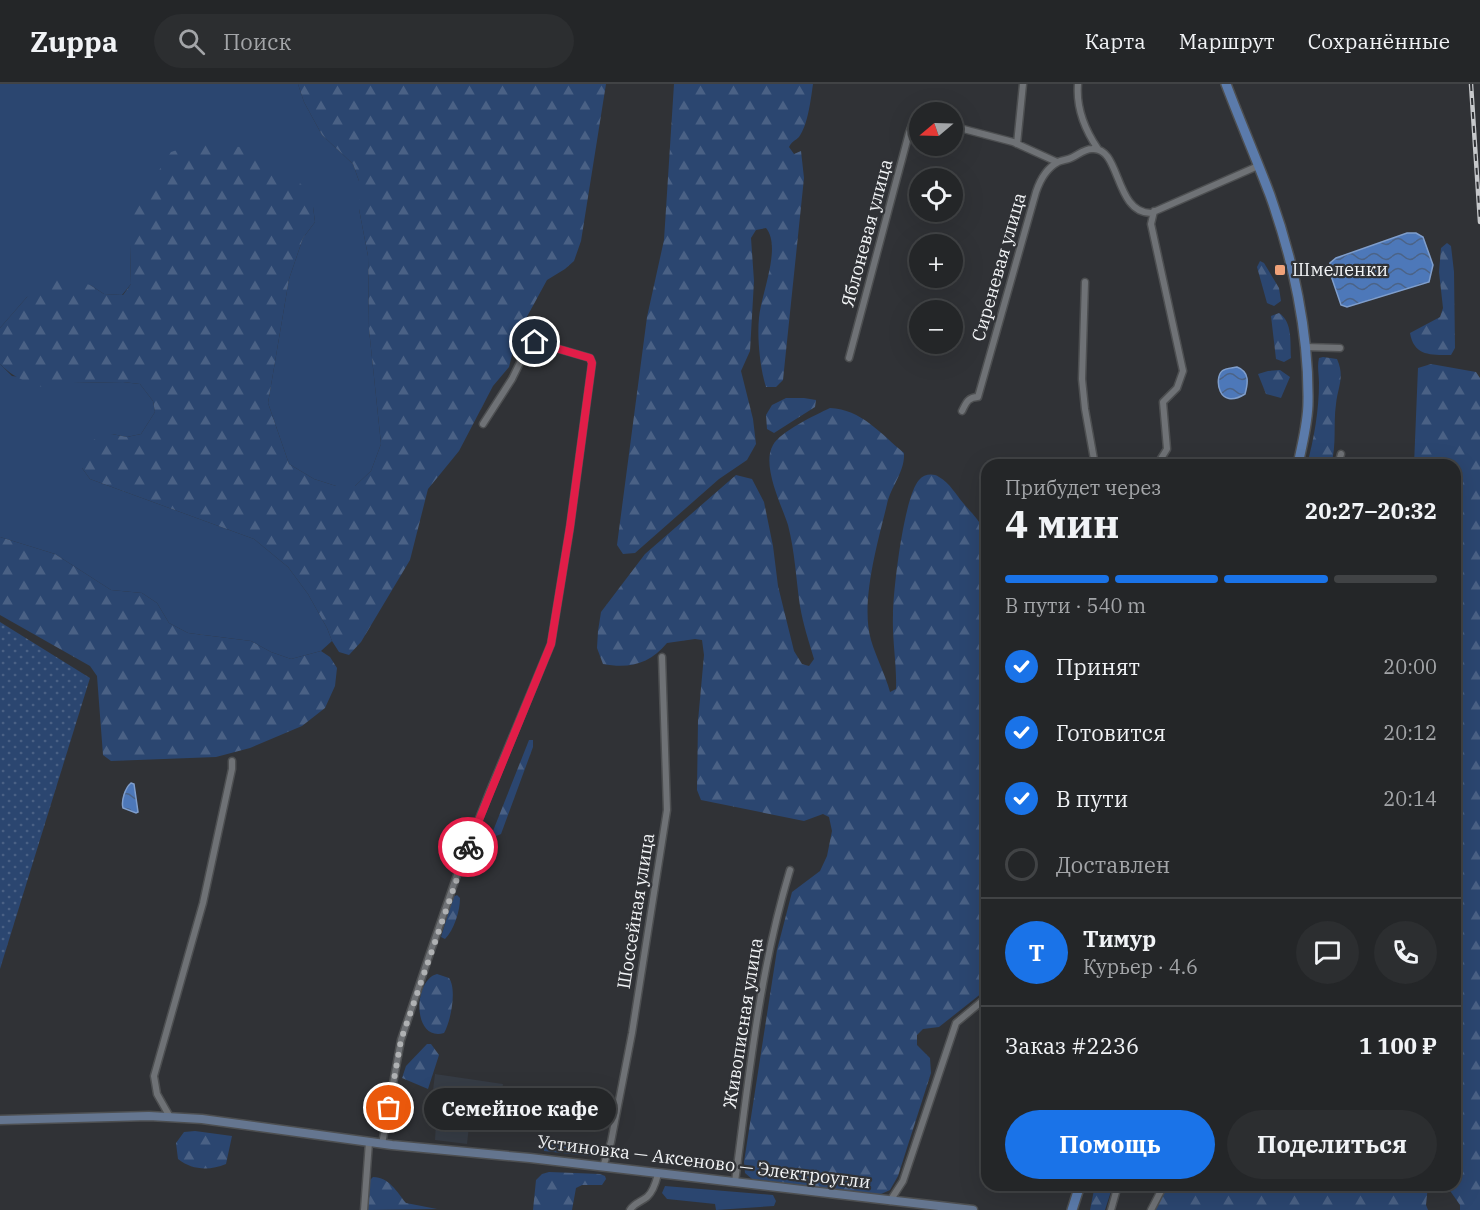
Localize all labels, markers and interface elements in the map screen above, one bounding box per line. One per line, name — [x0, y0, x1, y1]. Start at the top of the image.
search box — [154, 14, 574, 68]
text: Zuppa — [30, 23, 118, 60]
icon: search — [175, 25, 208, 58]
text: Поиск — [223, 27, 291, 56]
text: Карта — [1085, 27, 1146, 55]
text: Маршрут — [1179, 27, 1275, 55]
text: Сохранённые — [1308, 27, 1450, 55]
north arrow — [909, 102, 963, 156]
map controls — [909, 102, 963, 354]
street label: Яблоневая улица — [836, 156, 897, 309]
button: locate — [909, 168, 963, 222]
street label: Сиреневая улица — [966, 190, 1031, 344]
button: + — [909, 234, 963, 288]
place label: Шмеленки — [1292, 258, 1388, 281]
marker: Шмеленки — [1273, 263, 1287, 277]
button: − — [909, 300, 963, 354]
pin — [509, 316, 560, 367]
icon: home — [518, 325, 551, 358]
text: Прибудет через — [1005, 474, 1161, 501]
text: 20:27–20:32 — [1305, 496, 1437, 525]
text: 4 мин — [1005, 498, 1119, 549]
text: В пути · 540 m — [1005, 592, 1146, 619]
icon: check — [1005, 650, 1038, 683]
text: Принят — [1056, 652, 1140, 681]
text: 20:00 — [1383, 653, 1437, 680]
icon: check — [1005, 716, 1038, 749]
text: Готовится — [1056, 718, 1166, 747]
text: 20:12 — [1383, 719, 1437, 746]
icon: check — [1005, 782, 1038, 815]
text: В пути — [1056, 784, 1128, 813]
text: 20:14 — [1383, 785, 1437, 812]
courier — [438, 817, 498, 877]
icon: bike — [452, 831, 485, 864]
street label: Шоссейная улица — [612, 831, 659, 991]
text: Доставлен — [1056, 850, 1170, 879]
button: chat — [1296, 921, 1359, 984]
button: phone — [1374, 921, 1437, 984]
text: Тимур — [1083, 924, 1156, 953]
street label: Живописная улица — [718, 936, 767, 1110]
text: Т — [1029, 938, 1044, 967]
text: Курьер · 4.6 — [1083, 953, 1198, 980]
text: Заказ #2236 — [1005, 1031, 1139, 1060]
text: 1 100 ₽ — [1359, 1031, 1437, 1060]
pin — [363, 1082, 414, 1133]
callout: Семейное кафе — [425, 1087, 617, 1129]
icon: bag — [372, 1091, 405, 1124]
text: Семейное кафе — [441, 1095, 599, 1122]
button: Помощь — [1005, 1110, 1215, 1179]
button: Поделиться — [1227, 1110, 1437, 1179]
street label: Устиновка — Аксеново — Электроугли — [536, 1130, 872, 1193]

